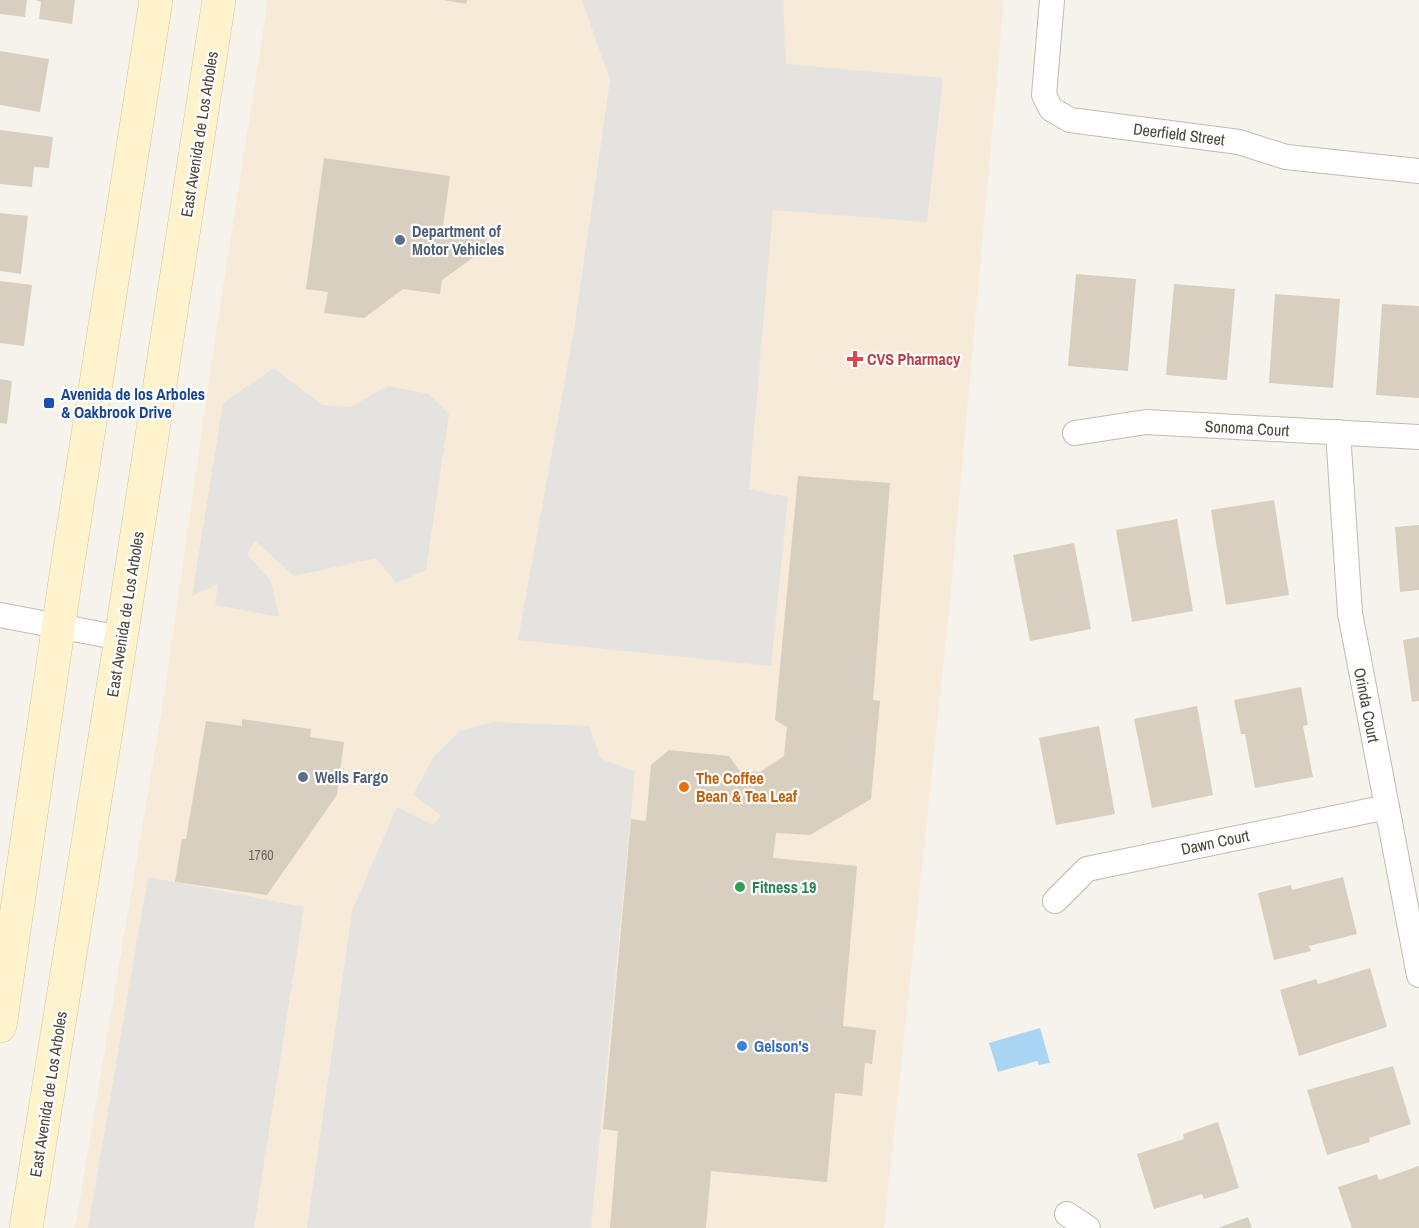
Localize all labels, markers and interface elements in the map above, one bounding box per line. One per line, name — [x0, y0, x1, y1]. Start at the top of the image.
street label: East Avenida de Los Arboles — [175, 50, 223, 218]
street label: Deerfield Street — [1132, 117, 1226, 151]
place label: Department of Motor Vehicles — [412, 220, 504, 260]
marker: Department of Motor Vehicles — [393, 233, 407, 247]
place label: CVS Pharmacy — [867, 348, 961, 370]
marker: CVS Pharmacy — [848, 352, 862, 366]
place label: Avenida de los Arboles & Oakbrook Drive — [61, 383, 205, 423]
marker: Avenida de los Arboles & Oakbrook Drive — [42, 396, 56, 410]
street label: Sonoma Court — [1204, 415, 1290, 441]
street label: East Avenida de Los Arboles — [101, 530, 149, 698]
street label: Orinda Court — [1349, 666, 1385, 745]
place label: Wells Fargo — [315, 766, 389, 788]
place label: The Coffee Bean & Tea Leaf — [696, 767, 798, 807]
marker: Wells Fargo — [296, 770, 310, 784]
marker: The Coffee Bean & Tea Leaf — [677, 780, 691, 794]
street label: Dawn Court — [1179, 824, 1252, 860]
house number: 1760 — [248, 846, 274, 864]
place label: Fitness 19 — [752, 876, 816, 898]
marker: Fitness 19 — [733, 880, 747, 894]
street label: East Avenida de Los Arboles — [24, 1010, 72, 1178]
place label: Gelson's — [754, 1035, 809, 1057]
marker: Gelson's — [735, 1039, 749, 1053]

